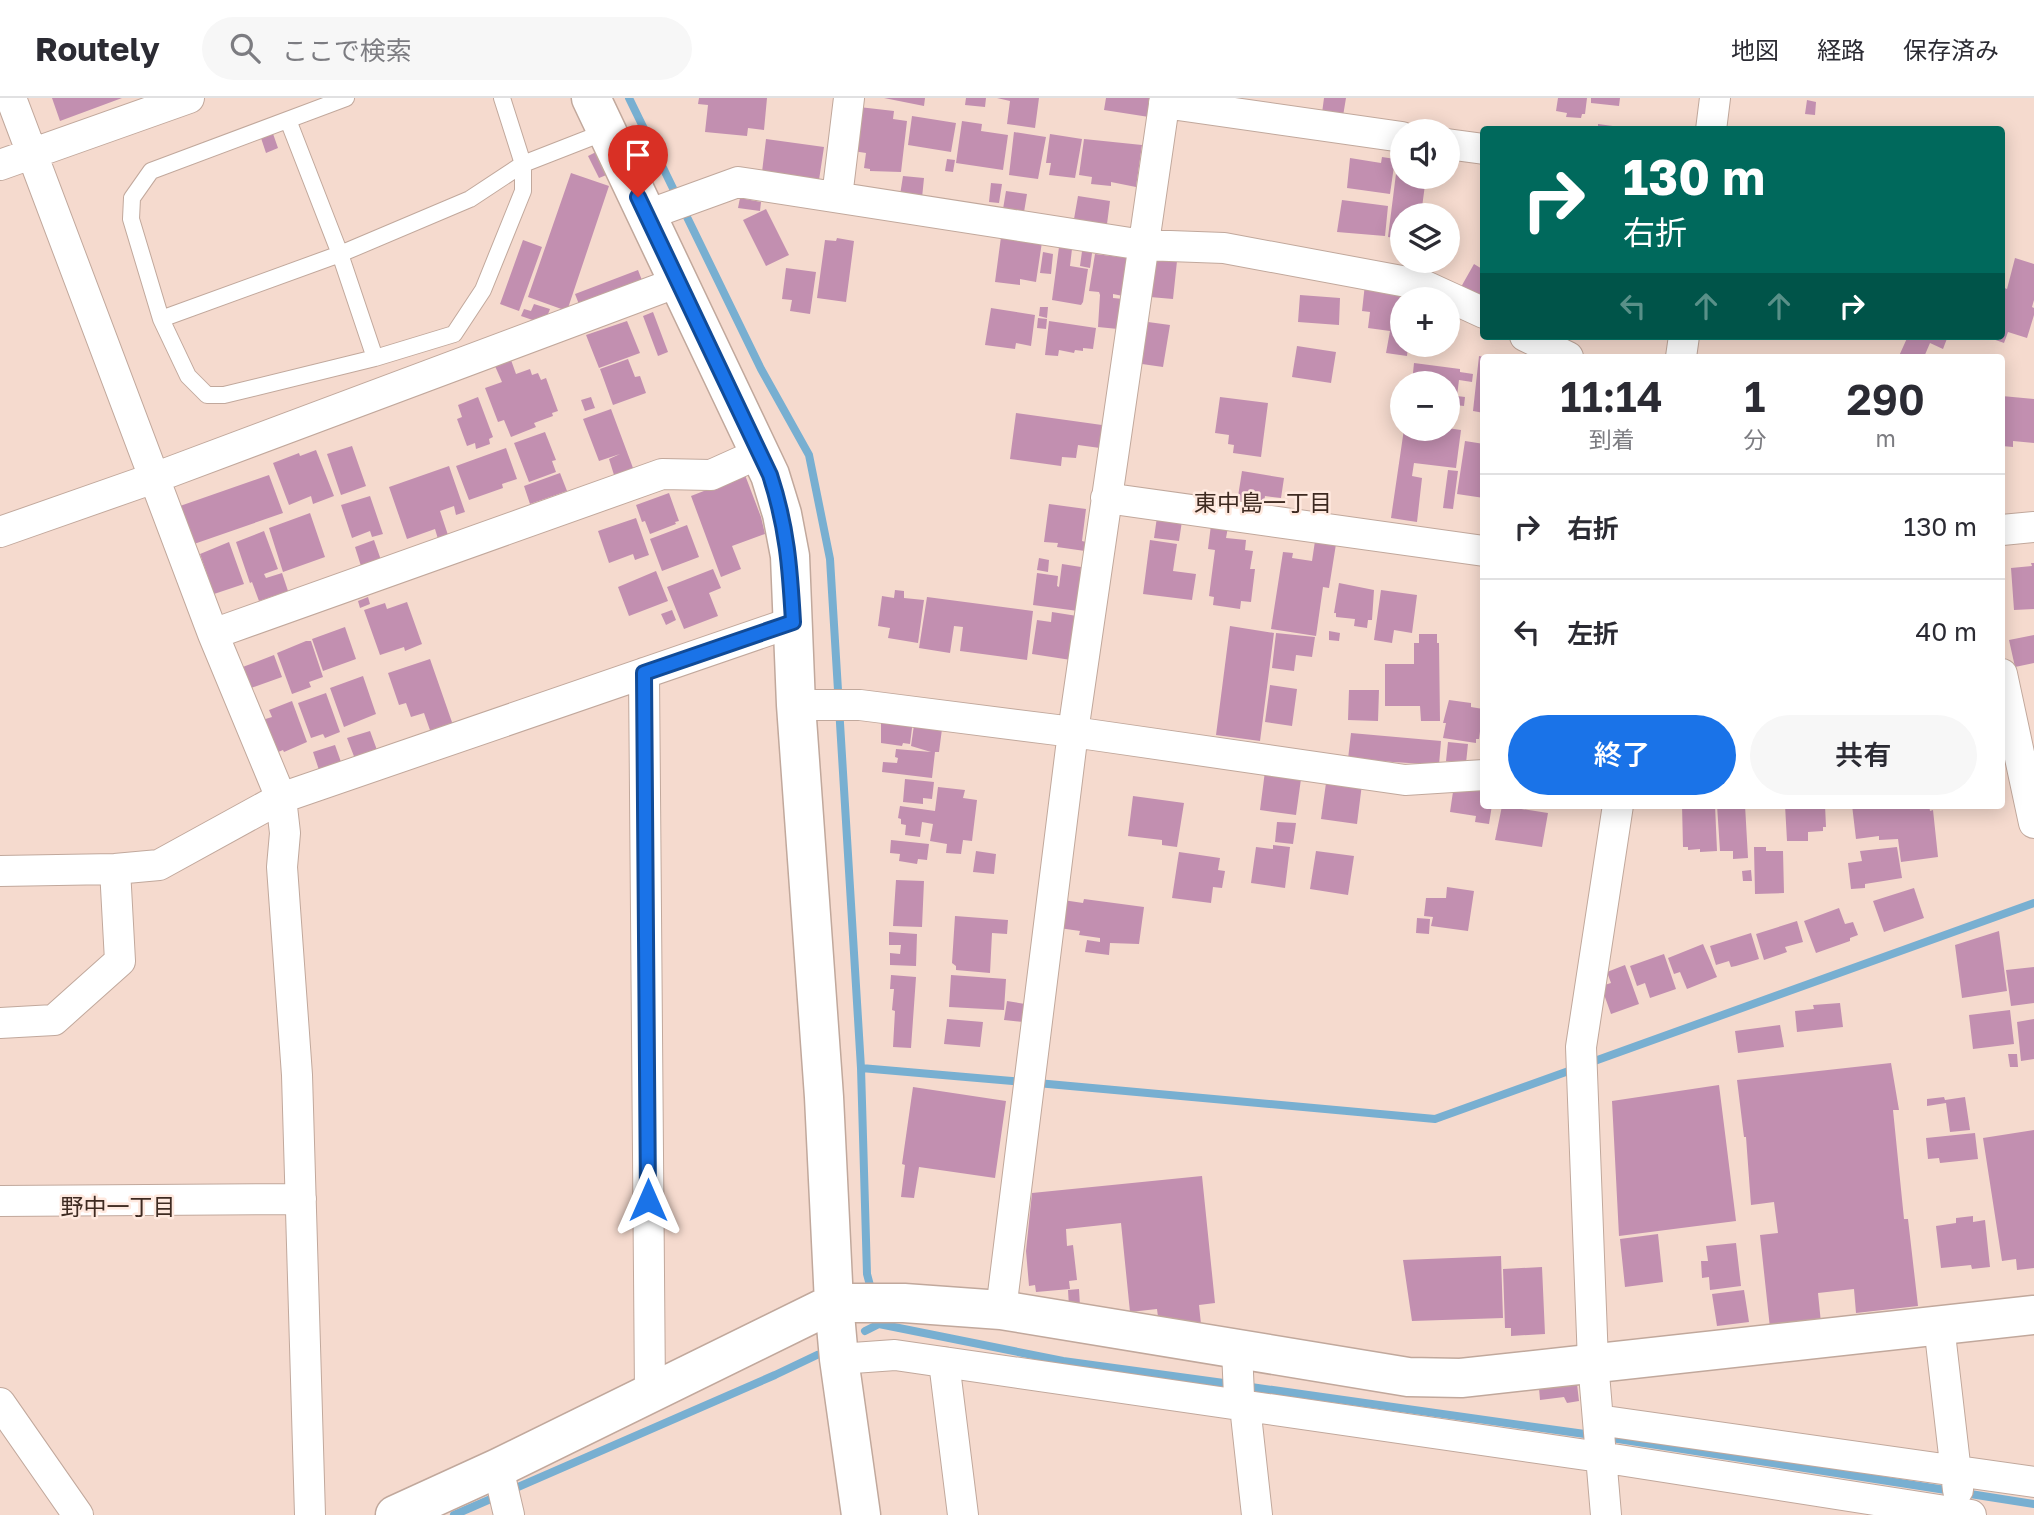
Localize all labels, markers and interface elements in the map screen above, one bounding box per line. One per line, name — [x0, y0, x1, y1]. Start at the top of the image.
search box — [202, 17, 692, 80]
text: Routely — [35, 29, 160, 68]
icon: search — [226, 29, 264, 67]
text: ここで検索 — [282, 35, 412, 66]
text: 地図 — [1731, 35, 1779, 64]
text: 経路 — [1817, 35, 1865, 64]
text: 保存済み — [1903, 35, 1999, 64]
map controls — [1390, 119, 1460, 441]
button: sound — [1390, 119, 1460, 189]
pin — [608, 125, 668, 197]
icon: arrive — [619, 136, 657, 174]
text: 130 m — [1623, 147, 1765, 206]
icon: right — [1508, 154, 1599, 245]
button: layers — [1390, 203, 1460, 273]
text: 右折 — [1623, 213, 1687, 251]
button: + — [1390, 287, 1460, 357]
icon: left — [1614, 287, 1652, 325]
icon: ahead — [1687, 287, 1725, 325]
icon: ahead — [1760, 287, 1798, 325]
icon: right — [1833, 287, 1871, 325]
button: − — [1390, 371, 1460, 441]
text: 11:14 — [1560, 371, 1663, 421]
text: 1 — [1744, 371, 1765, 421]
text: 290 — [1847, 374, 1925, 424]
text: m — [1875, 424, 1896, 452]
text: 到着 — [1589, 425, 1635, 453]
text: 分 — [1743, 425, 1766, 453]
district label: 東中島一丁目 — [1194, 488, 1332, 516]
icon: right — [1508, 508, 1546, 546]
text: 130 m — [1904, 511, 1977, 542]
text: 右折 — [1567, 513, 1619, 544]
icon: left — [1508, 613, 1546, 651]
text: 40 m — [1916, 616, 1977, 647]
text: 左折 — [1567, 618, 1619, 649]
button: 終了 — [1508, 715, 1736, 795]
button: 共有 — [1750, 715, 1977, 795]
position arrow — [611, 1163, 685, 1237]
district label: 野中一丁目 — [61, 1192, 176, 1220]

